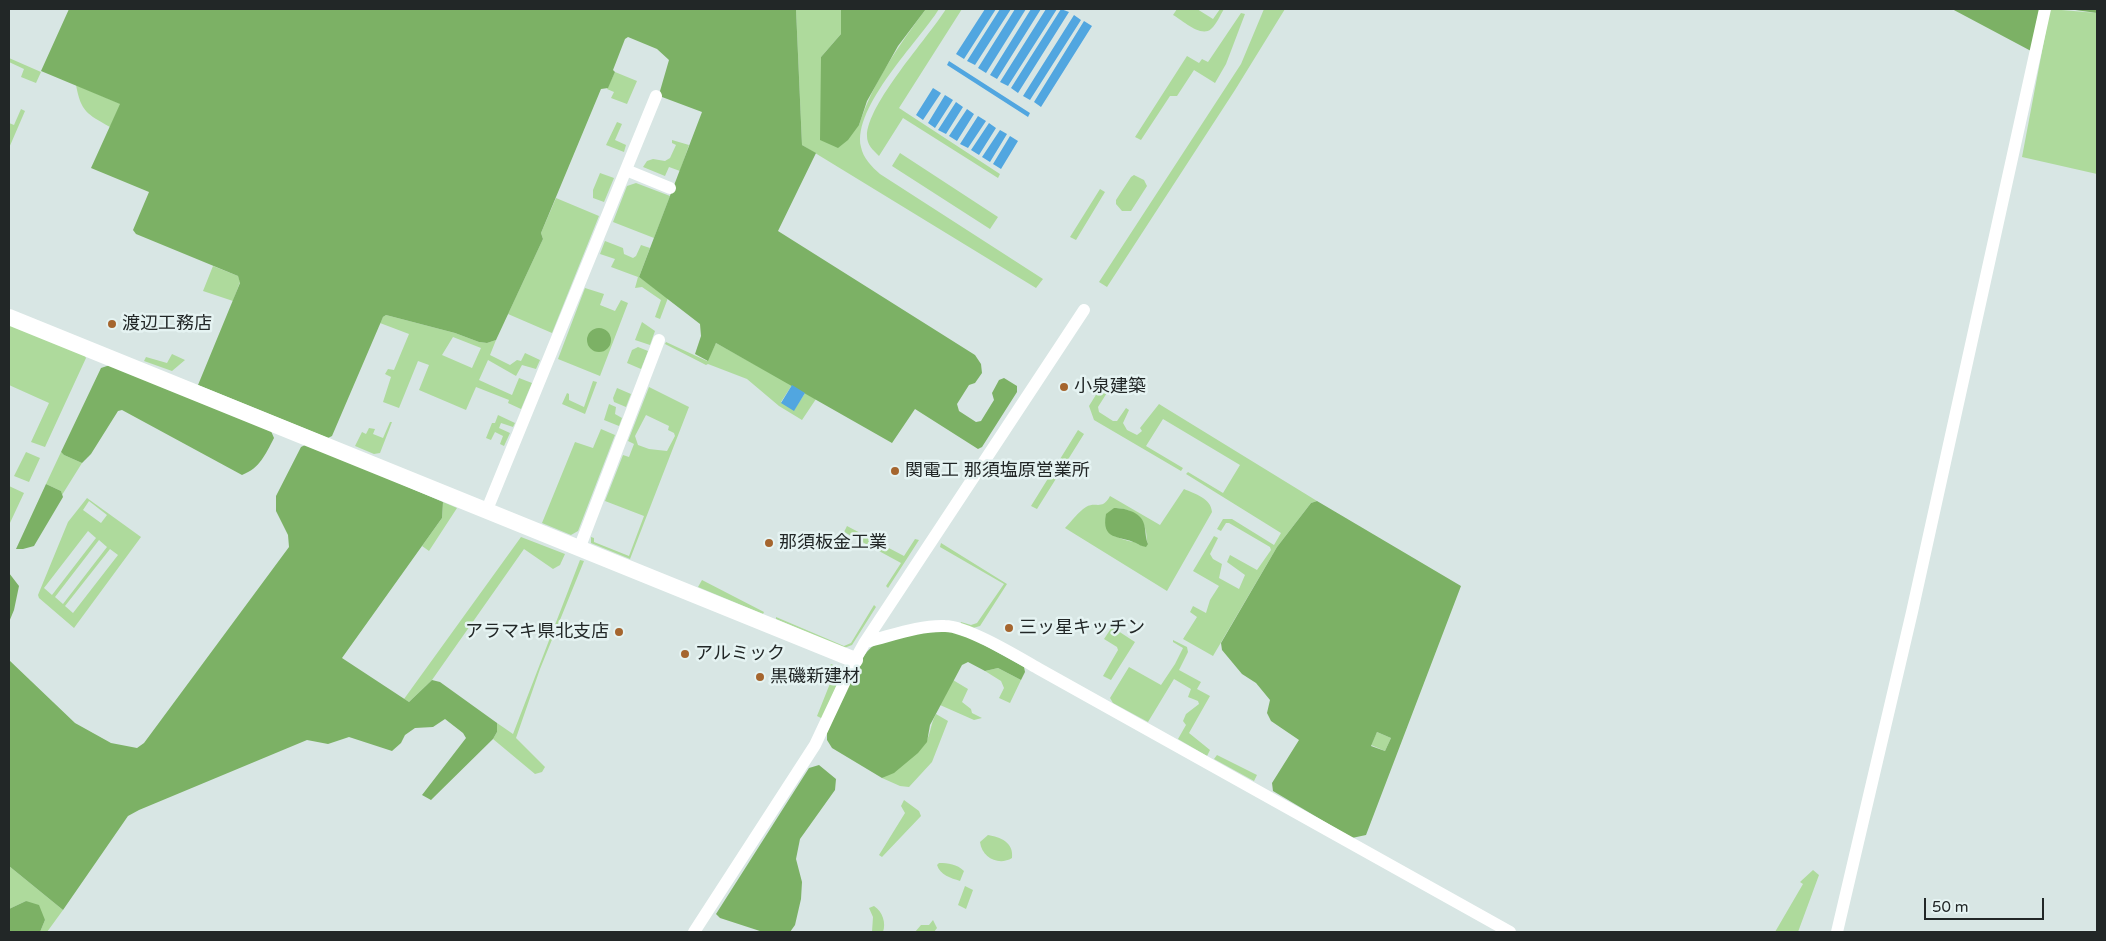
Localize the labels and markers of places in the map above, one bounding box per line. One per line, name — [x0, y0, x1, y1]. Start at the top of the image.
place label: 渡辺工務店 — [122, 313, 212, 335]
marker: 渡辺工務店 — [106, 318, 118, 330]
place label: 小泉建築 — [1074, 376, 1146, 398]
marker: 小泉建築 — [1058, 381, 1070, 393]
place label: 関電工 那須塩原営業所 — [905, 460, 1090, 482]
marker: 関電工 那須塩原営業所 — [889, 465, 901, 477]
place label: 那須板金工業 — [779, 532, 887, 554]
marker: 那須板金工業 — [763, 537, 775, 549]
place label: 三ッ星キッチン — [1019, 617, 1145, 639]
place label: アラマキ県北支店 — [465, 621, 609, 643]
marker: 三ッ星キッチン — [1003, 622, 1015, 634]
marker: アラマキ県北支店 — [613, 626, 625, 638]
place label: アルミック — [695, 643, 785, 665]
marker: アルミック — [679, 648, 691, 660]
place label: 黒磯新建材 — [770, 666, 860, 688]
marker: 黒磯新建材 — [754, 671, 766, 683]

